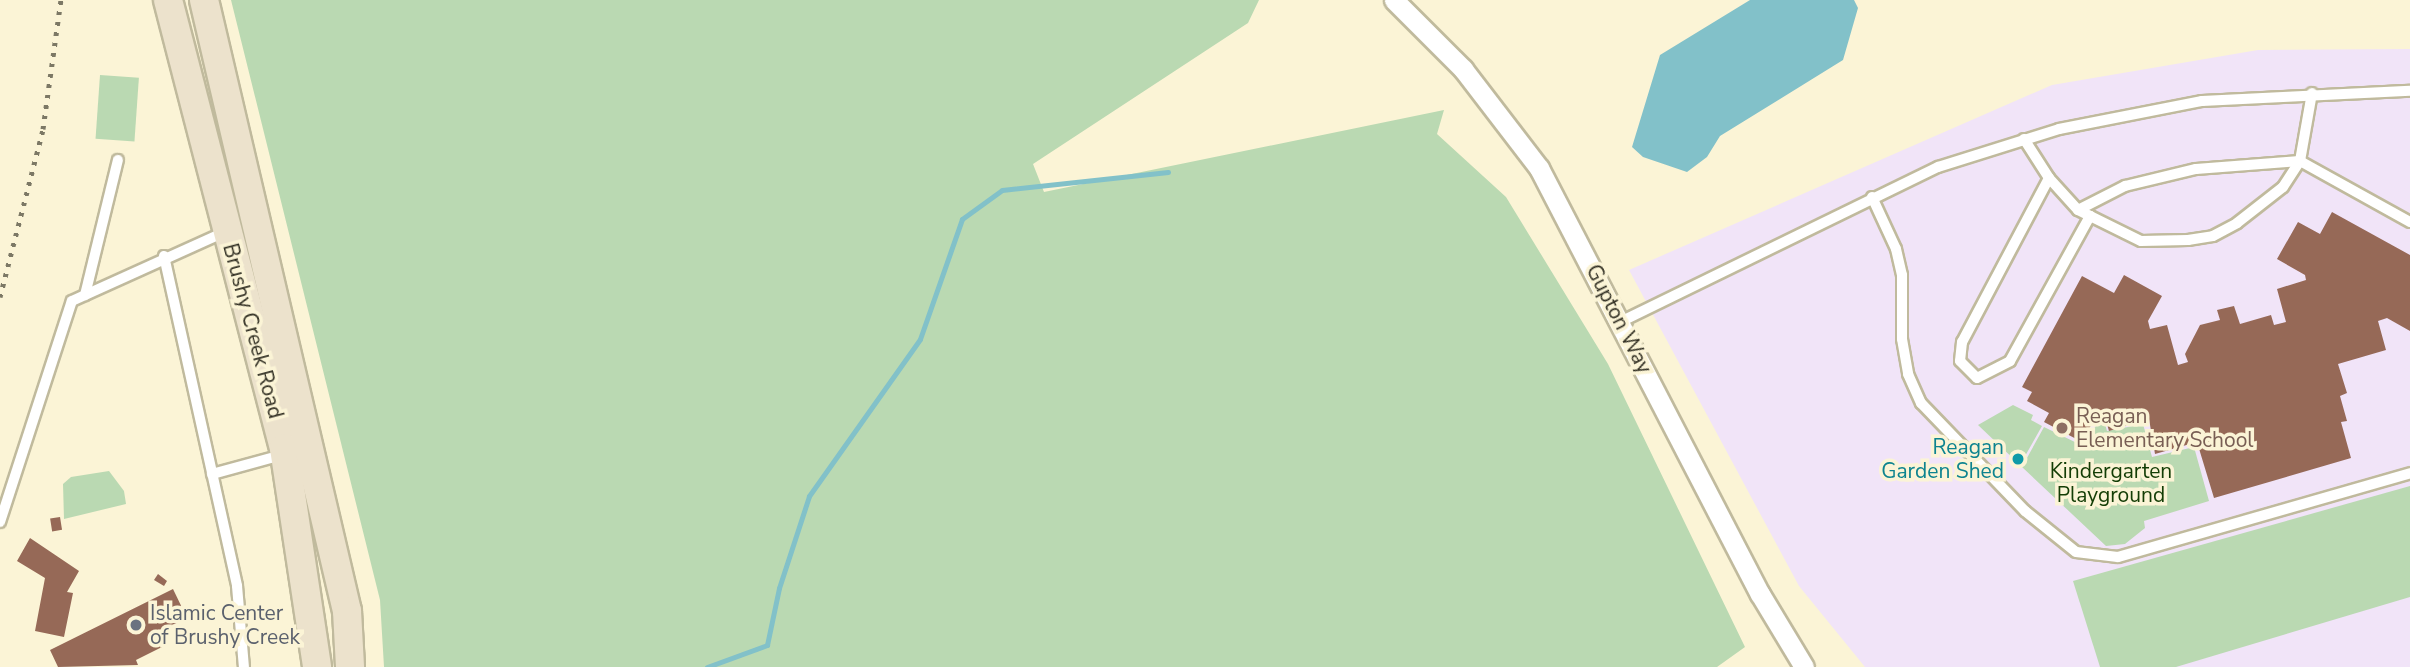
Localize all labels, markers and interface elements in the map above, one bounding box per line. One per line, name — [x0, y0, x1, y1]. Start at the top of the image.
street label: Brushy Creek Road — [218, 241, 288, 421]
street label: Gupton Way — [1581, 260, 1657, 378]
place label: Reagan Elementary School — [2076, 403, 2254, 453]
marker: Reagan Elementary School — [2054, 420, 2070, 436]
place label: Reagan Garden Shed — [1881, 434, 2004, 484]
marker: Reagan Garden Shed — [2010, 451, 2026, 467]
park label: Kindergarten Playground — [2050, 458, 2172, 508]
place label: Islamic Center of Brushy Creek — [150, 600, 300, 650]
marker: Islamic Center of Brushy Creek — [128, 617, 144, 633]

